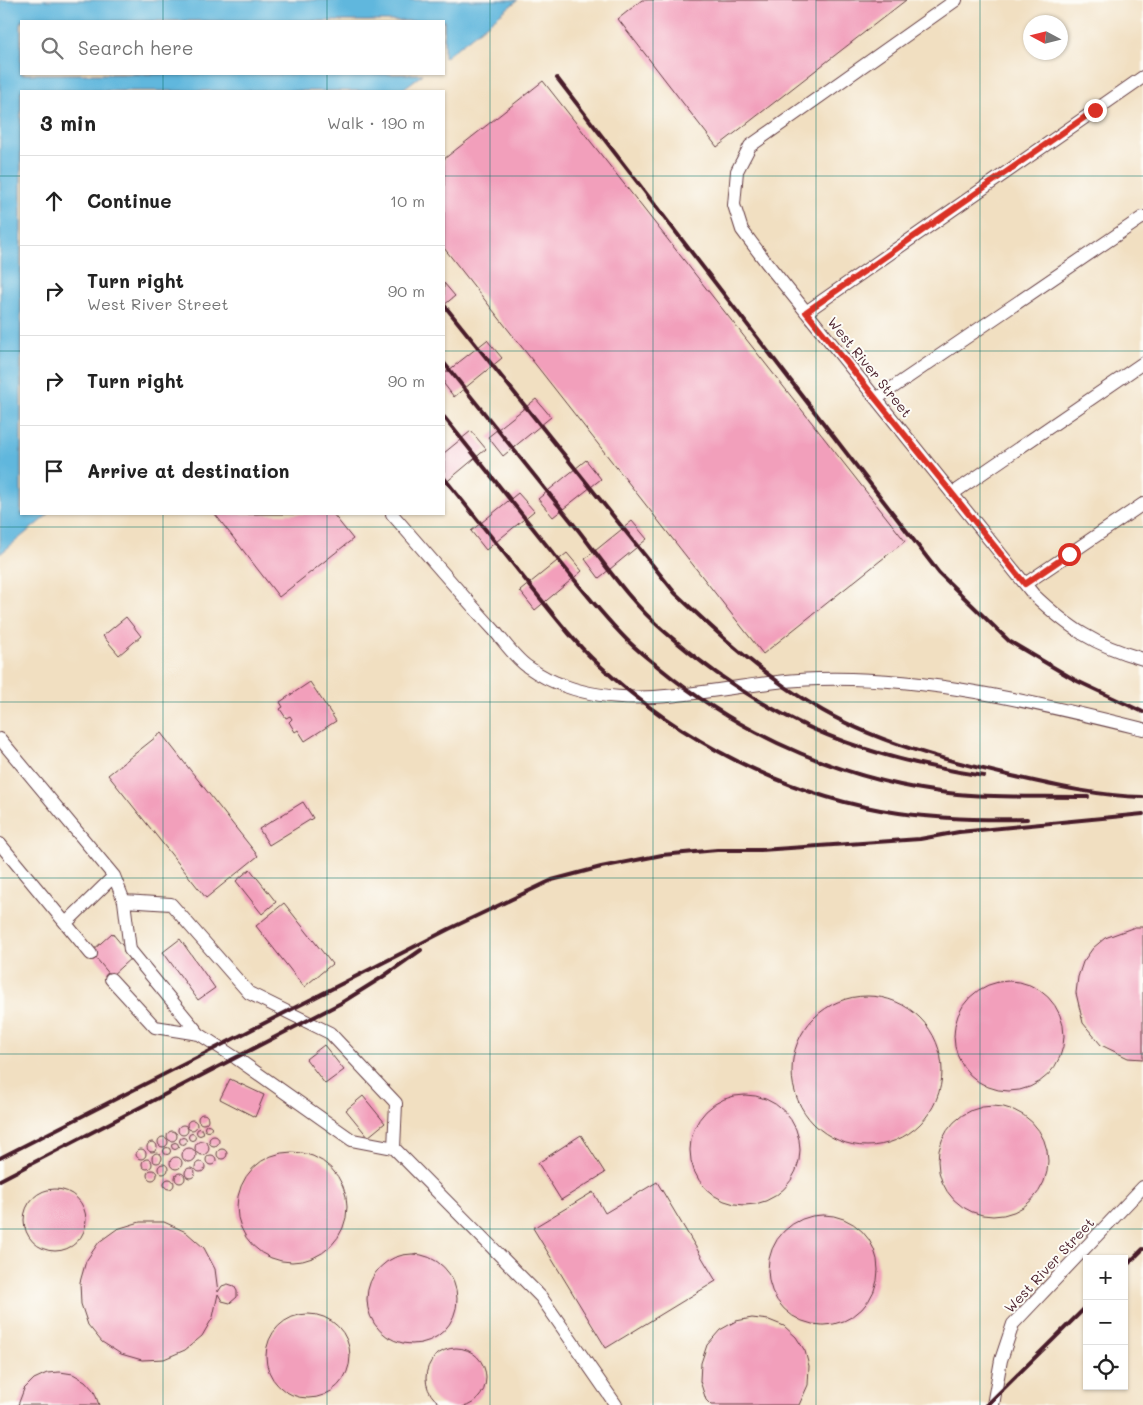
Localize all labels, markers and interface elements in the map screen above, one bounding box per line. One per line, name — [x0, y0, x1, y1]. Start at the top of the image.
north arrow — [1023, 15, 1068, 60]
search box — [20, 20, 445, 75]
icon: search — [38, 34, 66, 62]
text: Search here — [78, 35, 194, 60]
route end — [1084, 99, 1107, 122]
text: 3 min — [40, 109, 96, 136]
text: Walk · 190 m — [327, 112, 425, 133]
icon: ahead — [40, 187, 68, 215]
text: Continue — [87, 188, 172, 213]
text: 10 m — [390, 190, 425, 211]
text: Turn right — [87, 268, 184, 293]
icon: right — [40, 277, 68, 305]
text: 90 m — [388, 280, 425, 301]
text: West River Street — [87, 293, 229, 314]
street label: West River Street — [824, 313, 916, 421]
icon: right — [40, 367, 68, 395]
text: Turn right — [87, 368, 184, 393]
text: 90 m — [388, 370, 425, 391]
icon: arrive — [40, 457, 68, 485]
text: Arrive at destination — [87, 458, 290, 483]
route start — [1058, 543, 1081, 566]
street label: West River Street — [1000, 1213, 1098, 1317]
map controls — [1083, 1255, 1128, 1390]
button: + — [1083, 1255, 1128, 1300]
button: − — [1083, 1300, 1128, 1345]
button: locate — [1083, 1345, 1128, 1390]

